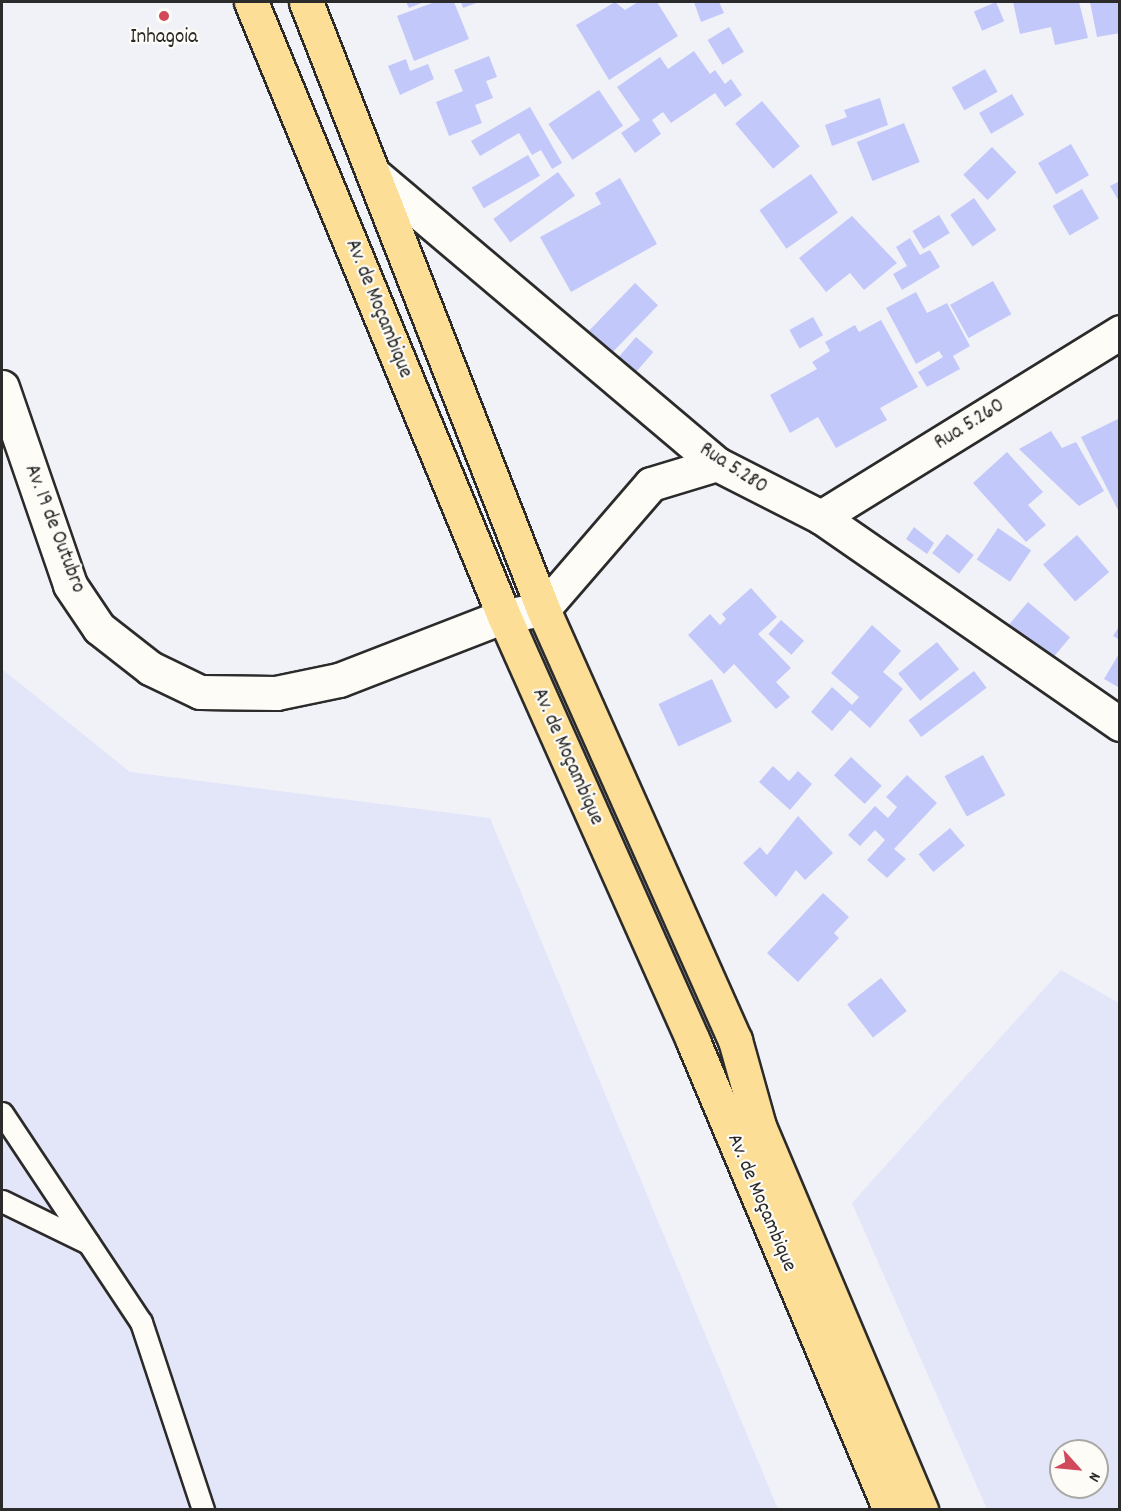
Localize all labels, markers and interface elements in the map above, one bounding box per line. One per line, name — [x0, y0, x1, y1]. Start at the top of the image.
marker: Inhagoia — [157, 9, 171, 23]
place label: Inhagoia — [130, 25, 198, 51]
street label: Av. de Moçambique — [339, 236, 417, 382]
street label: Rua 5.260 — [930, 394, 1010, 456]
street label: Rua 5.280 — [694, 438, 772, 500]
street label: Av. 19 de Outubro — [18, 461, 90, 597]
street label: Av. de Moçambique — [526, 685, 608, 829]
street label: Av. de Moçambique — [721, 1130, 801, 1276]
north arrow — [1049, 1439, 1109, 1499]
text: N — [1082, 1468, 1106, 1485]

